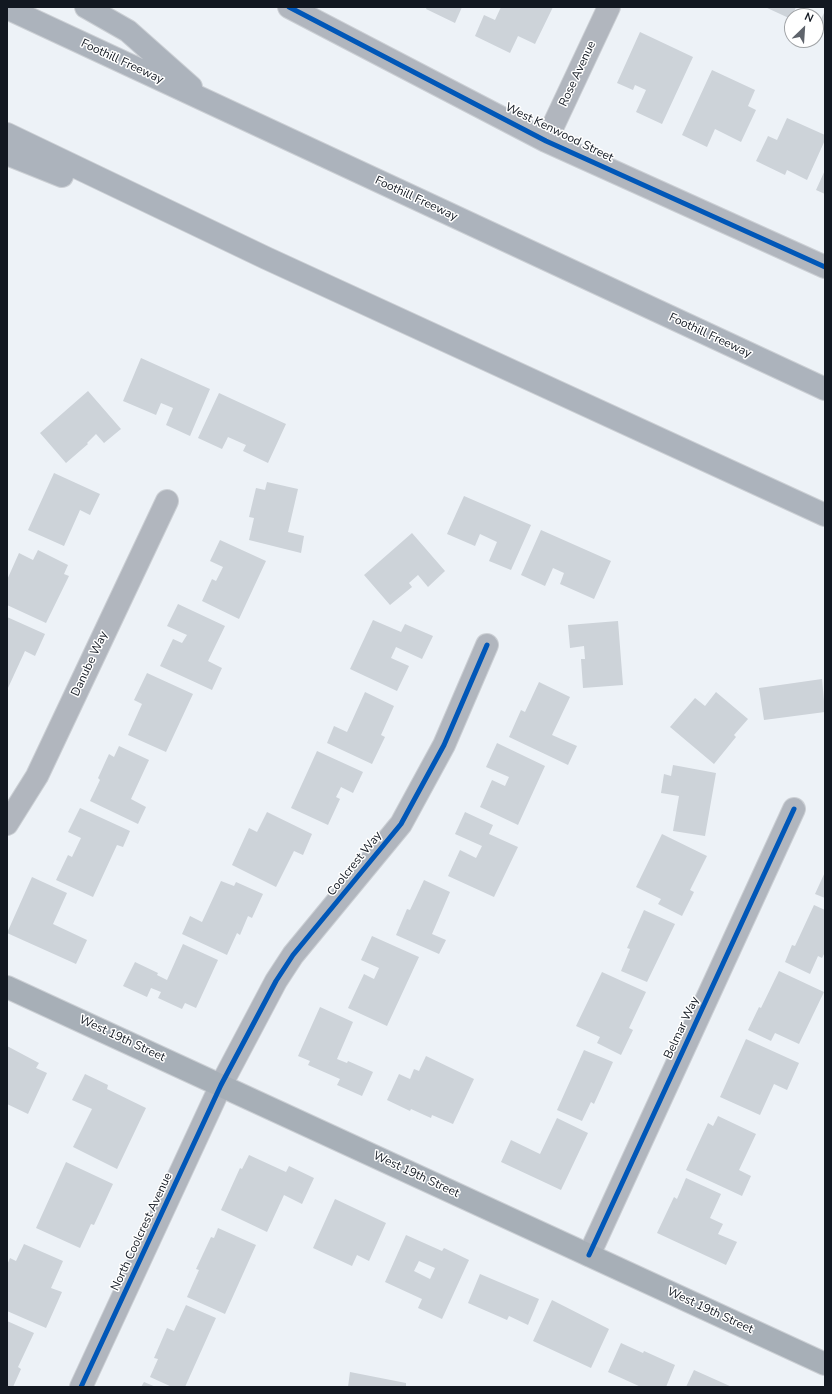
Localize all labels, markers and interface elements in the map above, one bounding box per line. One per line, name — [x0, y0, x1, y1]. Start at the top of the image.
north arrow — [784, 8, 824, 48]
text: N — [802, 9, 816, 26]
street label: Foothill Freeway — [78, 37, 166, 87]
street label: Rose Avenue — [557, 39, 599, 109]
street label: West Kenwood Street — [503, 101, 615, 165]
street label: Foothill Freeway — [372, 174, 460, 224]
street label: Foothill Freeway — [666, 311, 754, 361]
street label: Danube Way — [69, 629, 111, 699]
street label: Coolcrest Way — [325, 829, 385, 899]
street label: Belmar Way — [661, 995, 703, 1061]
street label: West 19th Street — [77, 1013, 167, 1065]
street label: West 19th Street — [371, 1149, 461, 1201]
street label: North Coolcrest Avenue — [108, 1171, 176, 1293]
street label: West 19th Street — [665, 1285, 755, 1337]

